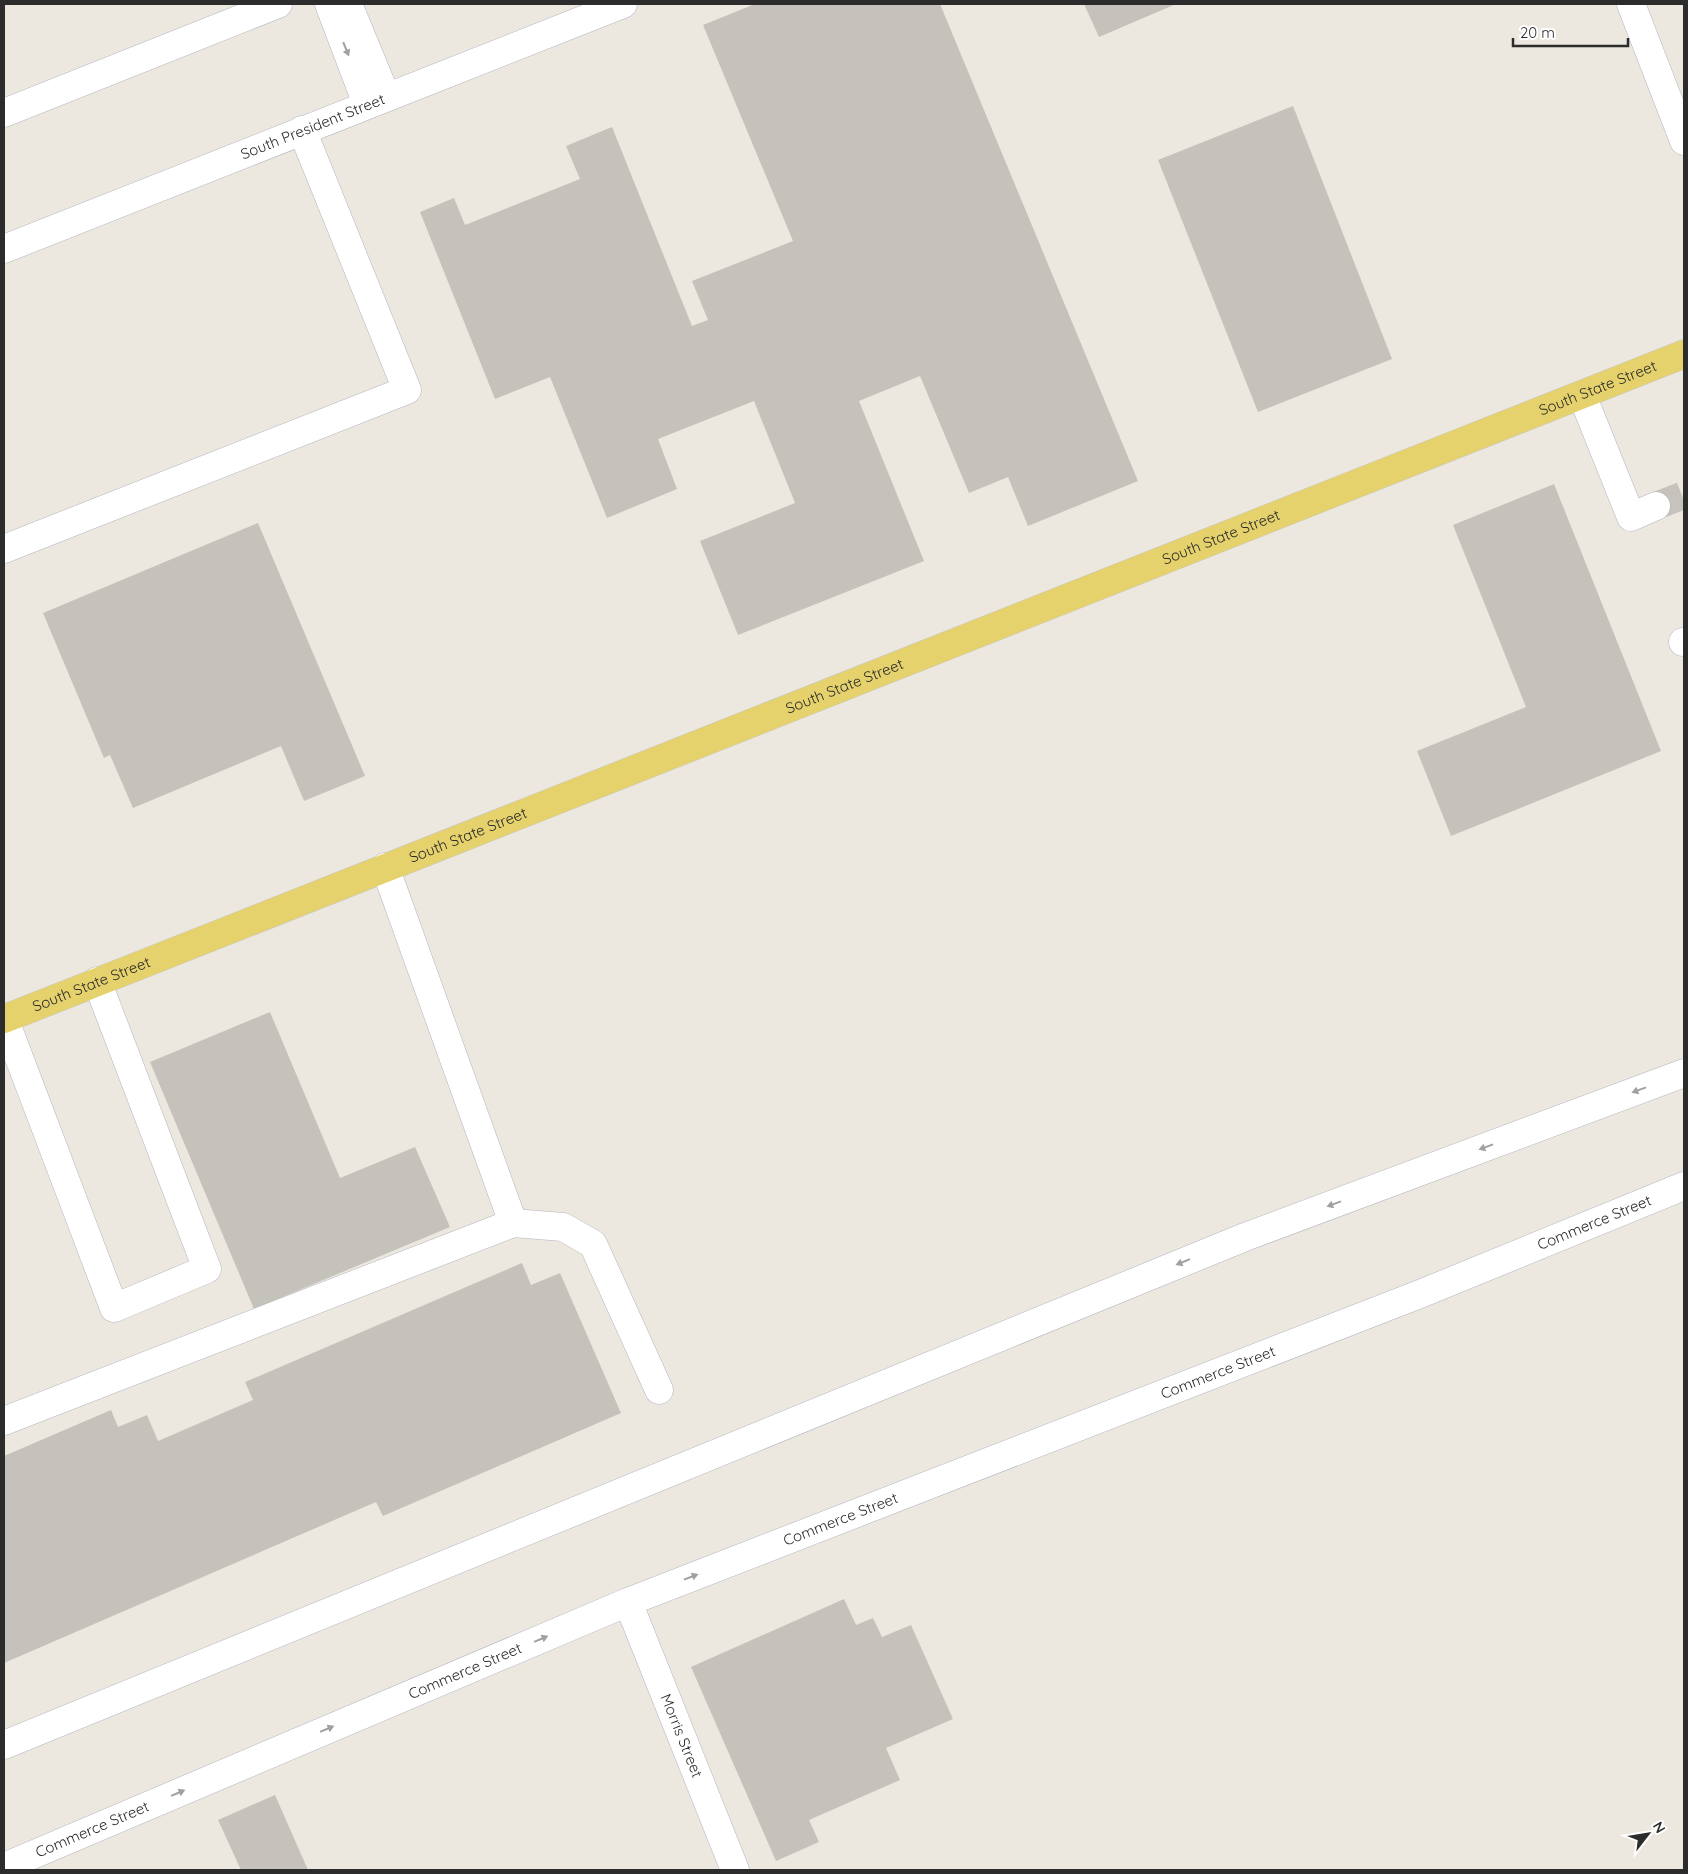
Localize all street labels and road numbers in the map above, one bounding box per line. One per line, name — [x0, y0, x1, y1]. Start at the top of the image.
street label: South President Street — [238, 89, 387, 163]
street label: South State Street — [1536, 356, 1659, 420]
street label: South State Street — [1159, 505, 1283, 569]
street label: South State Street — [783, 654, 906, 718]
street label: South State Street — [406, 803, 529, 867]
street label: South State Street — [30, 952, 153, 1016]
street label: Commerce Street — [1534, 1190, 1654, 1254]
street label: Commerce Street — [1158, 1341, 1278, 1403]
street label: Commerce Street — [780, 1488, 900, 1550]
street label: Commerce Street — [405, 1638, 525, 1703]
street label: Morris Street — [657, 1691, 707, 1780]
street label: Commerce Street — [32, 1797, 152, 1862]

